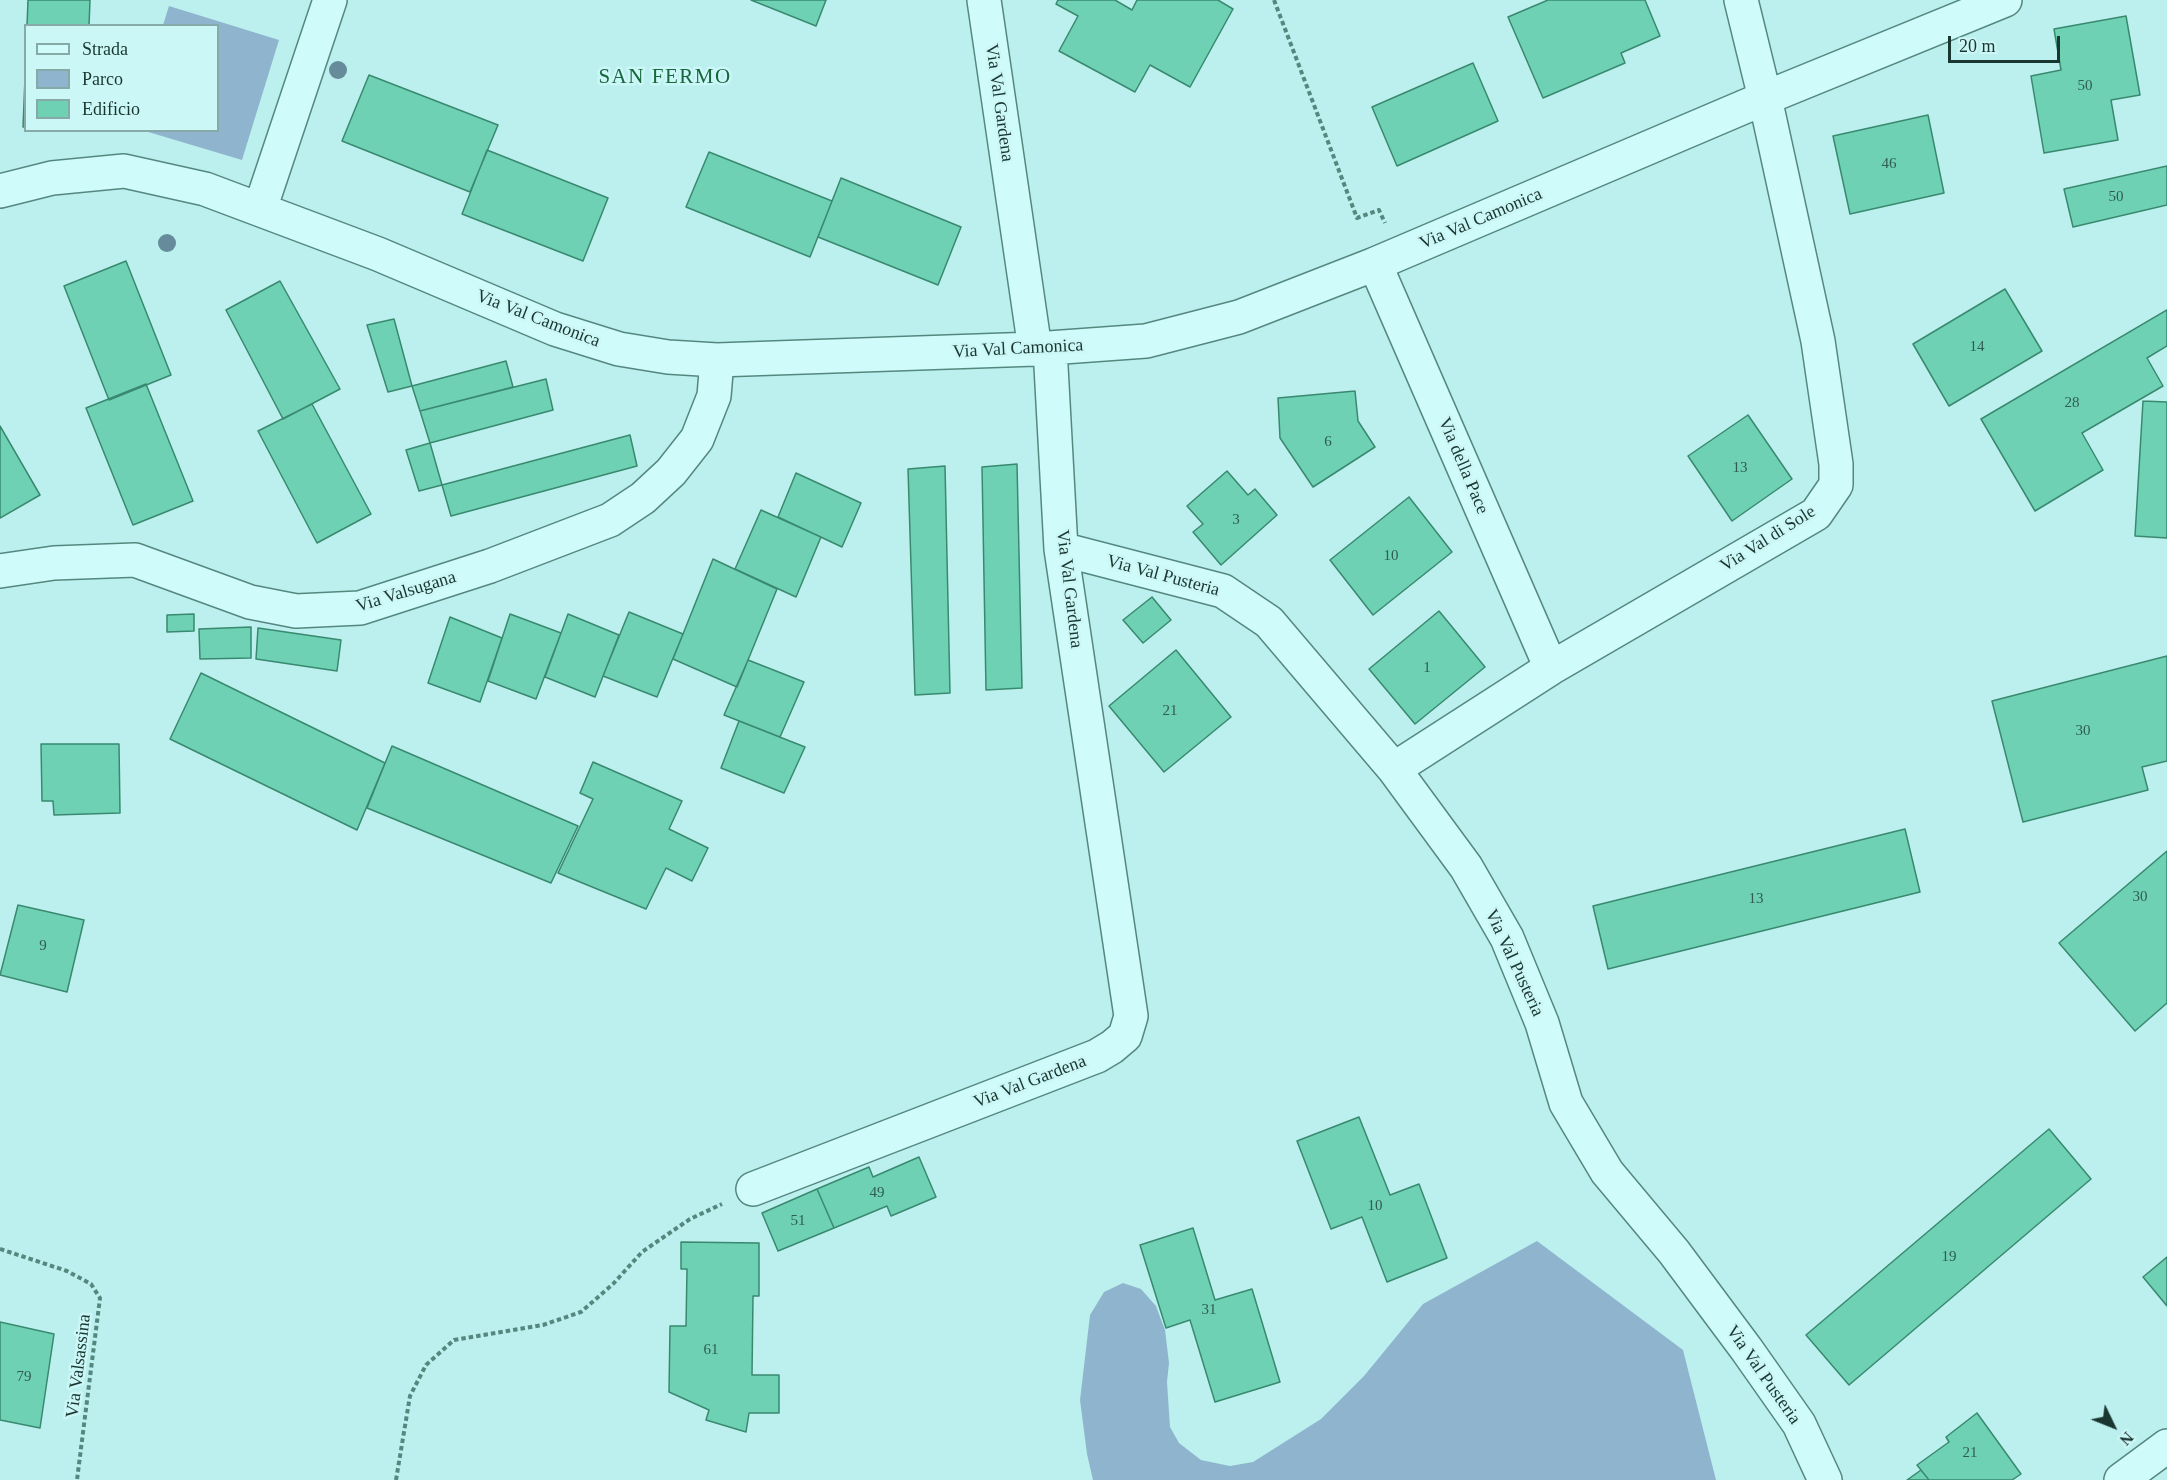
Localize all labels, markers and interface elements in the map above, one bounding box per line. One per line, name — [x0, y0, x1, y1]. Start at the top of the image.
legend — [24, 24, 219, 132]
scale bar — [1951, 24, 2064, 62]
text: 20 m — [1959, 36, 1996, 56]
text: Strada — [82, 39, 128, 59]
street label: Via Val Gardena — [980, 43, 1018, 163]
district label: SAN FERMO — [598, 64, 732, 90]
text: Parco — [82, 69, 123, 89]
house number: 50 — [2078, 77, 2092, 95]
text: Edificio — [82, 99, 140, 119]
house number: 46 — [1882, 155, 1896, 173]
street label: Via Val Camonica — [1417, 183, 1545, 255]
house number: 50 — [2108, 188, 2124, 206]
street label: Via Val Camonica — [473, 285, 603, 353]
street label: Via Val Camonica — [952, 335, 1084, 363]
house number: 14 — [1970, 338, 1984, 356]
house number: 28 — [2064, 394, 2080, 412]
street label: Via della Pace — [1433, 414, 1493, 518]
house number: 6 — [1324, 433, 1332, 451]
house number: 13 — [1732, 459, 1748, 477]
street label: Via Val di Sole — [1716, 501, 1820, 577]
house number: 3 — [1232, 511, 1240, 529]
street label: Via Val Gardena — [1051, 529, 1087, 649]
house number: 10 — [1384, 547, 1398, 565]
street label: Via Val Pusteria — [1104, 551, 1222, 601]
street label: Via Valsugana — [353, 567, 459, 617]
house number: 1 — [1423, 659, 1431, 677]
house number: 21 — [1162, 702, 1178, 720]
house number: 30 — [2076, 722, 2090, 740]
house number: 30 — [2132, 888, 2148, 906]
house number: 13 — [1748, 890, 1764, 908]
street label: Via Val Pusteria — [1480, 906, 1548, 1020]
house number: 9 — [39, 937, 47, 955]
street label: Via Val Gardena — [971, 1051, 1089, 1113]
house number: 49 — [870, 1184, 884, 1202]
house number: 10 — [1368, 1197, 1382, 1215]
house number: 51 — [790, 1212, 806, 1230]
house number: 19 — [1942, 1248, 1956, 1266]
house number: 31 — [1202, 1301, 1216, 1319]
street label: Via Valsassina — [62, 1313, 96, 1419]
street label: Via Val Pusteria — [1721, 1321, 1805, 1429]
house number: 61 — [704, 1341, 718, 1359]
house number: 79 — [16, 1368, 32, 1386]
north arrow — [2083, 1396, 2143, 1456]
text: N — [2116, 1429, 2137, 1449]
house number: 21 — [1962, 1444, 1978, 1462]

